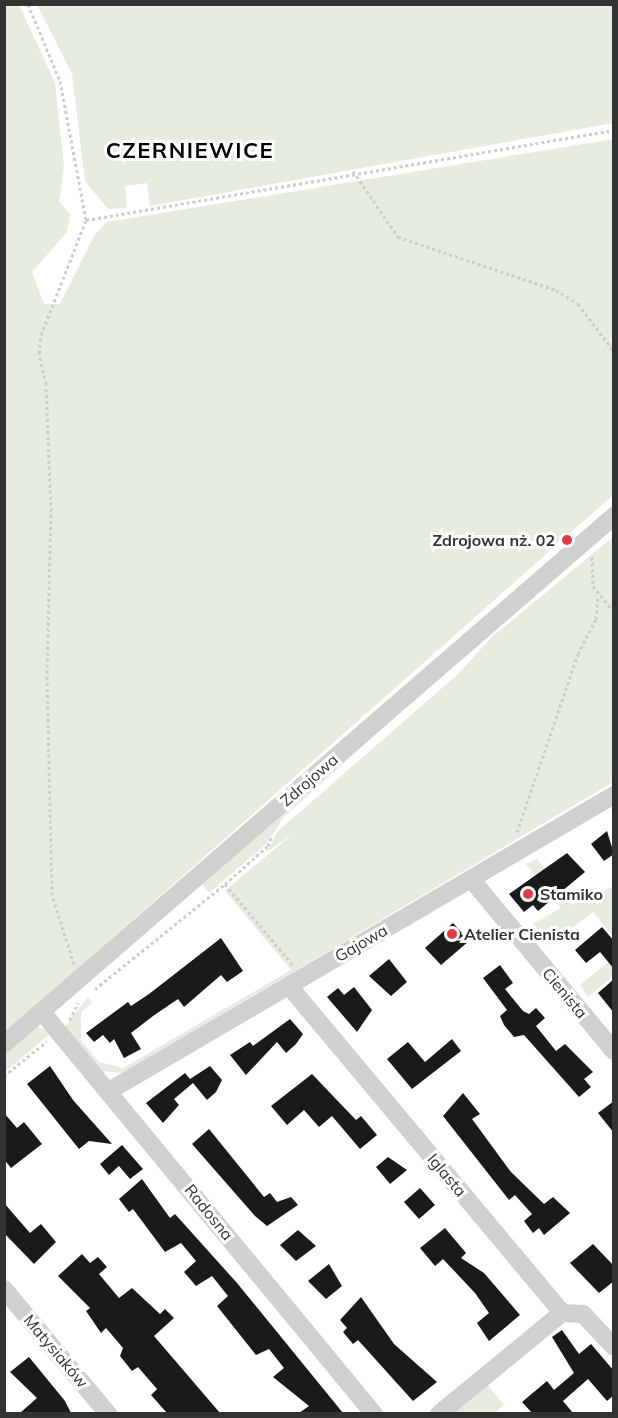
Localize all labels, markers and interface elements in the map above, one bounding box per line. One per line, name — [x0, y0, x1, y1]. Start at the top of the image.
district label: CZERNIEWICE — [106, 138, 274, 164]
place label: Zdrojowa nż. 02 — [433, 530, 555, 550]
marker: Zdrojowa nż. 02 — [560, 533, 574, 547]
street label: Zdrojowa — [276, 750, 342, 810]
place label: Stamiko — [540, 884, 603, 904]
marker: Stamiko — [521, 887, 535, 901]
street label: Gajowa — [331, 920, 391, 966]
place label: Atelier Cienista — [464, 924, 580, 944]
marker: Atelier Cienista — [445, 927, 459, 941]
street label: Cienista — [538, 964, 592, 1022]
street label: Iglasta — [423, 1150, 471, 1200]
street label: Radosna — [181, 1180, 237, 1244]
street label: Matysiaków — [20, 1310, 92, 1392]

